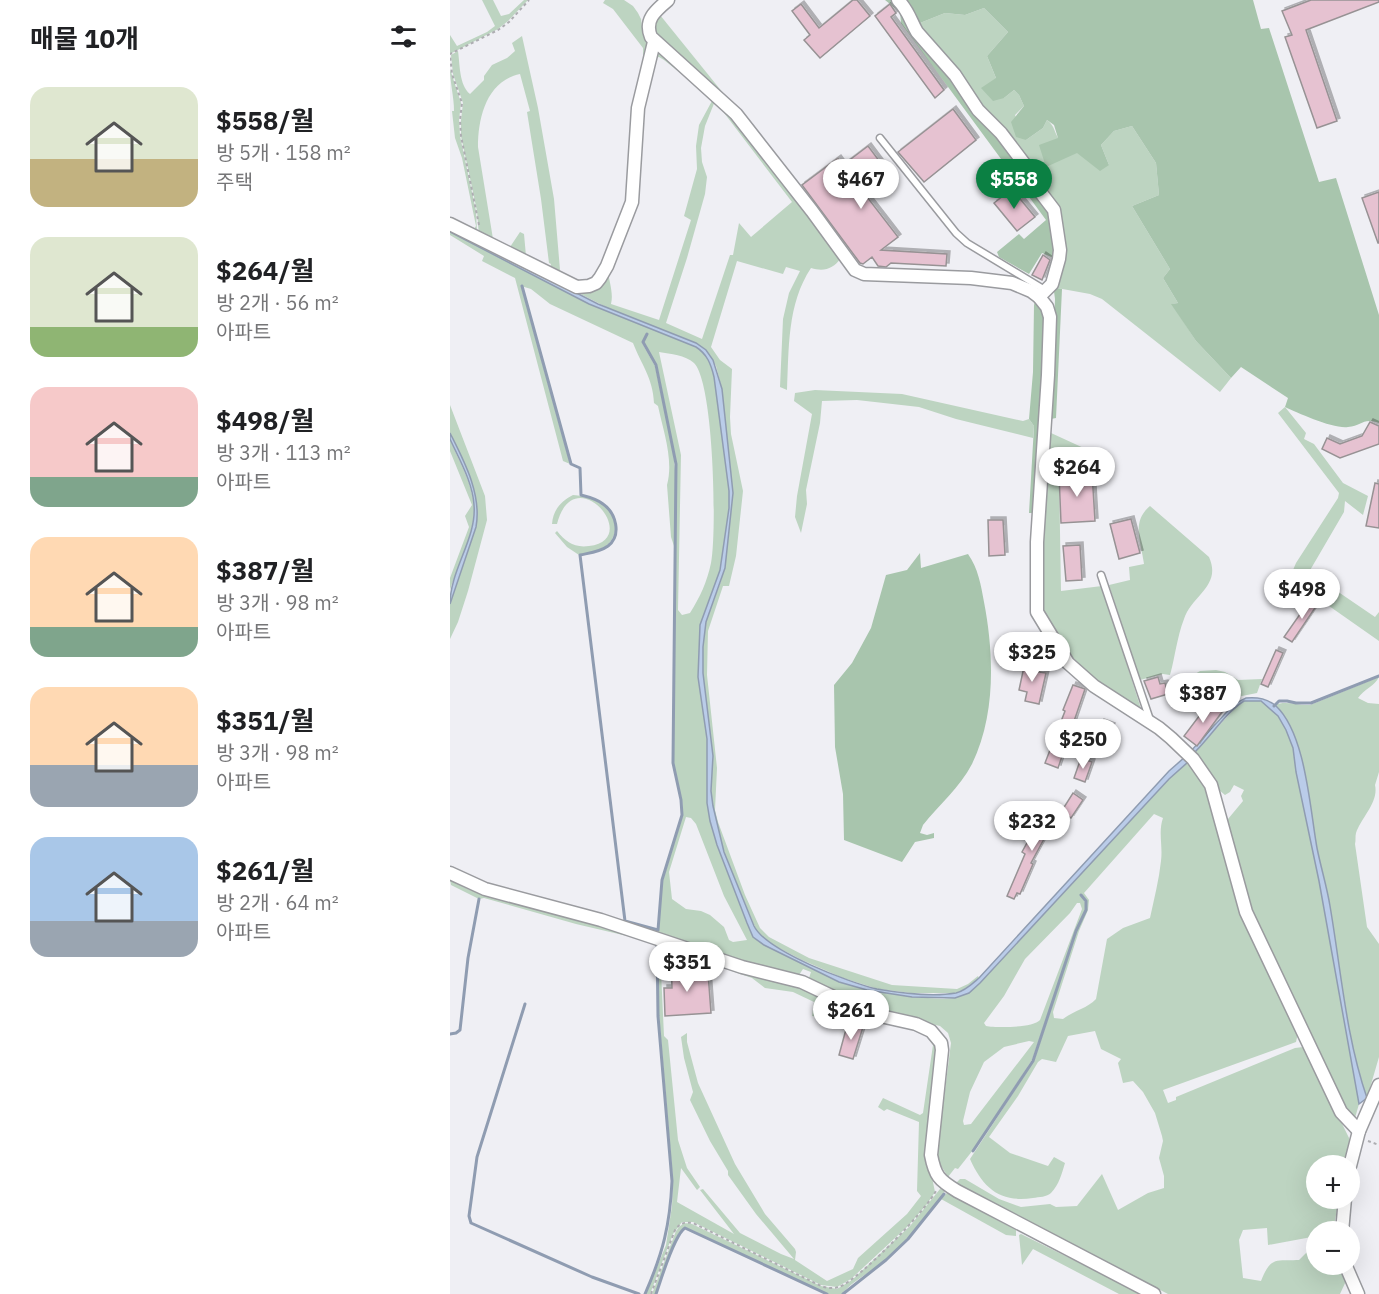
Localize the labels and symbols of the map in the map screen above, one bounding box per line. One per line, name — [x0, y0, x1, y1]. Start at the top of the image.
pin: $467 — [825, 159, 897, 210]
pin: $558 — [978, 159, 1050, 210]
pin: $264 — [1041, 447, 1113, 498]
pin: $498 — [1266, 569, 1338, 620]
pin: $325 — [996, 632, 1068, 683]
pin: $387 — [1167, 673, 1239, 724]
pin: $250 — [1047, 719, 1119, 770]
pin: $232 — [996, 801, 1068, 852]
pin: $351 — [651, 942, 723, 993]
pin: $261 — [815, 990, 887, 1041]

